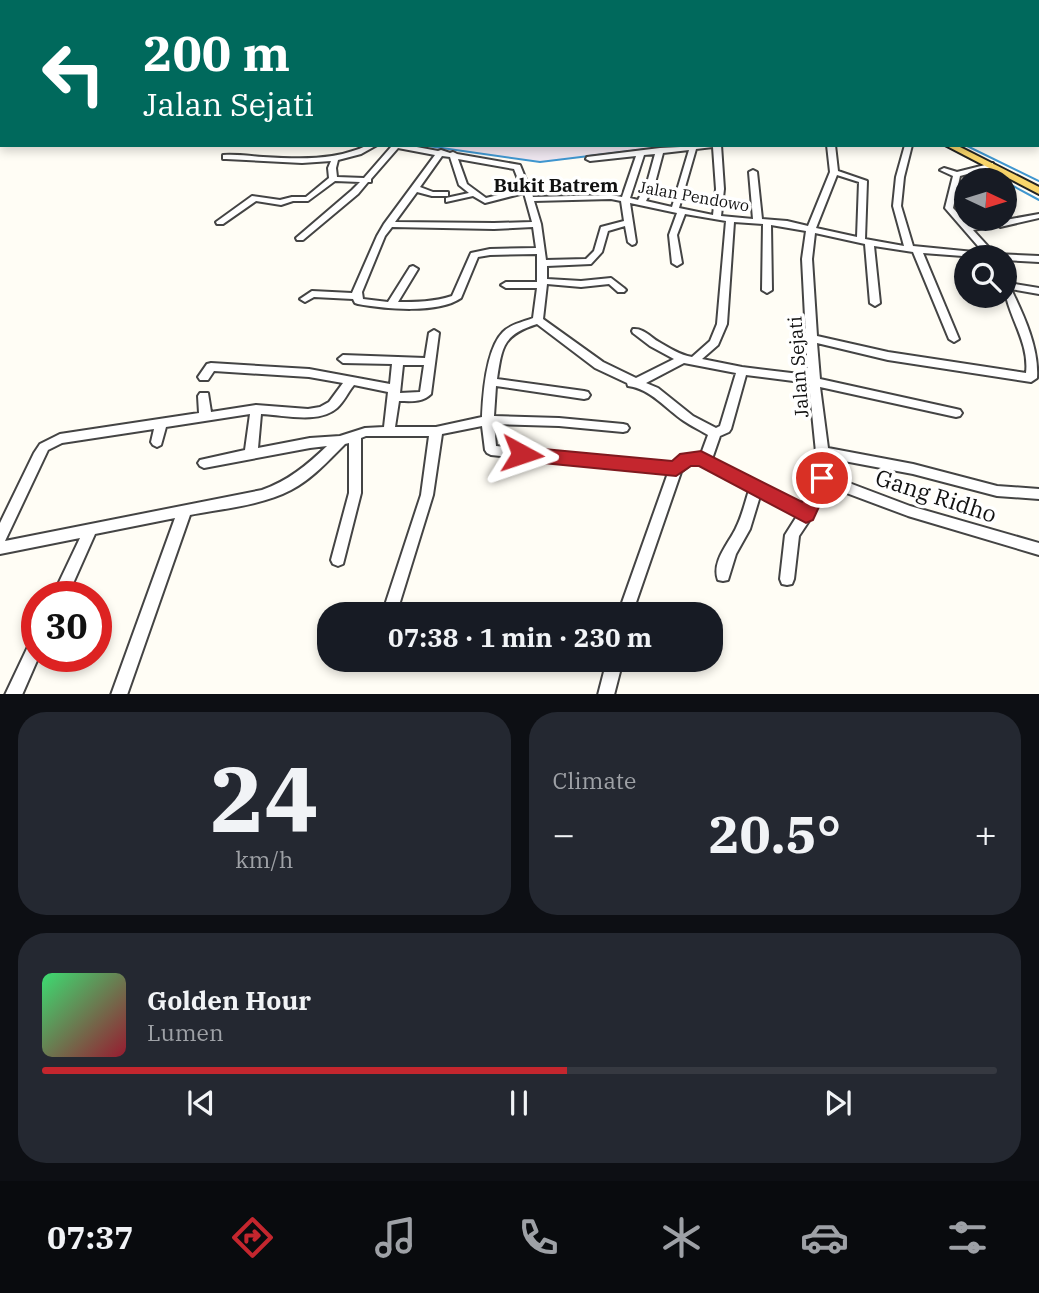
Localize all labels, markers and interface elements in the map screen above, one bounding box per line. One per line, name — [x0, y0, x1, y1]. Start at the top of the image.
text: 200 m — [143, 21, 290, 84]
icon: left — [28, 28, 119, 119]
text: Jalan Sejati — [143, 83, 314, 125]
north arrow — [954, 168, 1017, 231]
map controls — [954, 168, 1017, 308]
district label: Bukit Batrem — [493, 173, 619, 197]
street label: Jalan Pendowo — [637, 176, 751, 216]
button: search — [954, 245, 1017, 308]
street label: Jalan Sejati — [782, 315, 814, 419]
position arrow — [485, 417, 559, 491]
pin — [792, 448, 852, 508]
icon: arrive — [803, 459, 841, 497]
street label: Gang Ridho — [872, 461, 1001, 529]
speed limit sign: 30 — [21, 581, 112, 672]
text: 07:38 · 1 min · 230 m — [388, 620, 652, 654]
text: 24 — [210, 739, 319, 857]
text: Climate — [553, 765, 636, 795]
text: 20.5° — [708, 800, 841, 867]
text: − — [553, 809, 575, 858]
text: + — [974, 809, 997, 858]
text: km/h — [235, 844, 293, 874]
text: Golden Hour — [147, 983, 311, 1017]
text: Lumen — [147, 1017, 224, 1047]
icon: previous — [182, 1084, 220, 1122]
icon: pause — [500, 1084, 538, 1122]
icon: next — [819, 1084, 857, 1122]
icon: directions — [228, 1213, 277, 1262]
icon: music — [371, 1213, 420, 1262]
icon: phone — [514, 1213, 563, 1262]
icon: climate — [657, 1213, 706, 1262]
icon: car — [800, 1213, 849, 1262]
icon: filters — [943, 1213, 992, 1262]
text: 07:37 — [47, 1216, 134, 1258]

